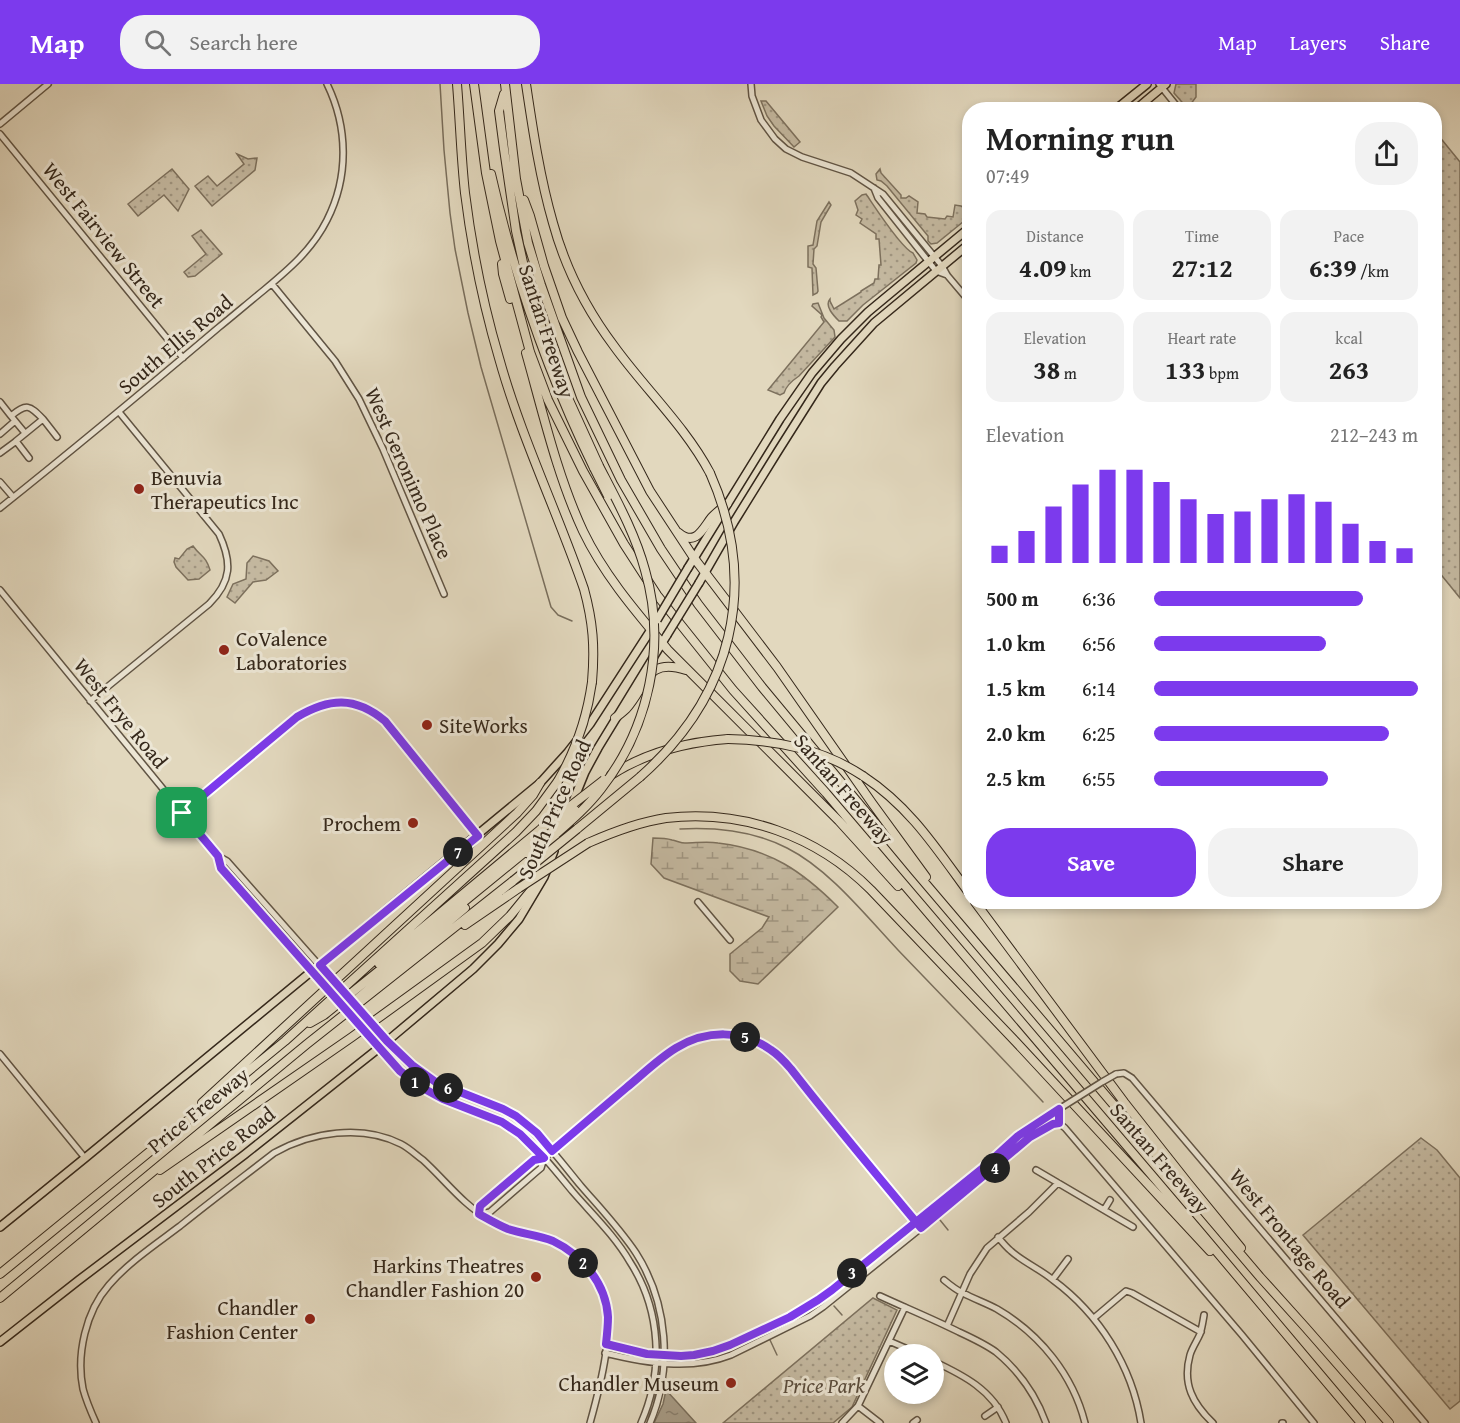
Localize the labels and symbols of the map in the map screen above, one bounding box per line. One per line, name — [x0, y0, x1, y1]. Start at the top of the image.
street label: West Fairview Street — [35, 155, 173, 315]
street label: Santan Freeway — [511, 260, 583, 402]
street label: South Ellis Road — [111, 286, 240, 401]
street label: West Geronimo Place — [357, 382, 461, 564]
place label: Benuvia Therapeutics Inc — [151, 462, 298, 517]
marker: Benuvia Therapeutics Inc — [132, 482, 146, 496]
place label: CoValence Laboratories — [236, 623, 347, 678]
marker: CoValence Laboratories — [217, 643, 231, 657]
street label: West Frye Road — [67, 651, 176, 776]
place label: SiteWorks — [439, 710, 528, 741]
marker: SiteWorks — [420, 718, 434, 732]
street label: Santan Freeway — [787, 726, 902, 852]
street label: South Price Road — [509, 734, 599, 884]
pin — [156, 787, 207, 838]
place label: Prochem — [323, 808, 401, 839]
marker: Prochem — [406, 816, 420, 830]
pin: 7 — [443, 837, 473, 867]
pin: 5 — [730, 1022, 760, 1052]
street label: Price Freeway — [140, 1059, 256, 1161]
pin: 1 — [400, 1067, 430, 1097]
pin: 6 — [433, 1073, 463, 1103]
street label: Santan Freeway — [1103, 1095, 1218, 1221]
street label: South Price Road — [144, 1098, 282, 1215]
pin: 4 — [980, 1153, 1010, 1183]
street label: West Frontage Road — [1222, 1161, 1358, 1315]
pin: 2 — [568, 1248, 598, 1278]
place label: Harkins Theatres Chandler Fashion 20 — [346, 1250, 524, 1305]
pin: 3 — [837, 1258, 867, 1288]
marker: Harkins Theatres Chandler Fashion 20 — [529, 1270, 543, 1284]
place label: Chandler Fashion Center — [167, 1292, 298, 1347]
marker: Chandler Fashion Center — [303, 1312, 317, 1326]
place label: Chandler Museum — [559, 1368, 719, 1399]
park label: Price Park — [782, 1370, 865, 1401]
marker: Chandler Museum — [724, 1376, 738, 1390]

